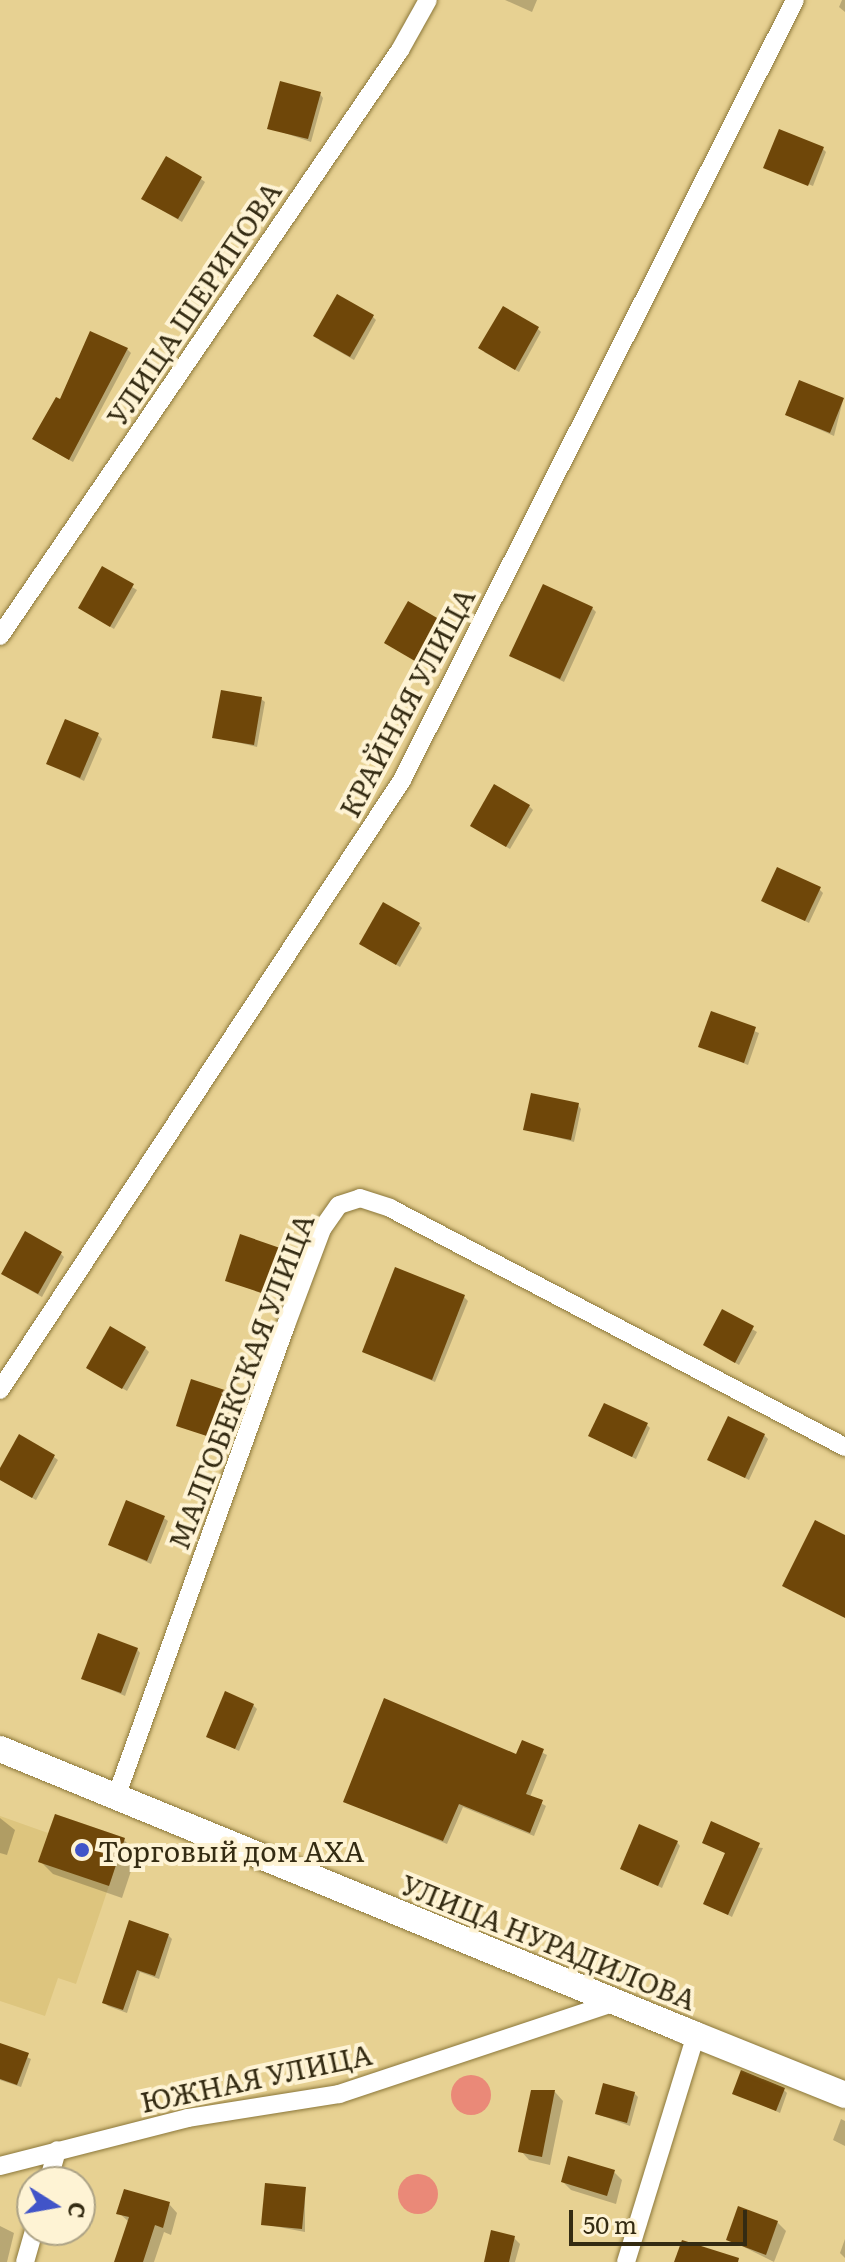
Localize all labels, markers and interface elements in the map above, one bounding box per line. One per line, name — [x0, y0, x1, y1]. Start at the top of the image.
street label: УЛИЦА ШЕРИПОВА — [99, 175, 287, 431]
street label: КРАЙНЯЯ УЛИЦА — [331, 582, 481, 822]
street label: МАЛГОБЕКСКАЯ УЛИЦА — [160, 1209, 320, 1553]
place label: Торговый дом АХА — [98, 1833, 365, 1867]
marker: Торговый дом АХА — [73, 1841, 91, 1859]
street label: УЛИЦА НУРАДИЛОВА — [397, 1866, 701, 2016]
street label: ЮЖНАЯ УЛИЦА — [137, 2036, 375, 2118]
north arrow — [16, 2166, 96, 2246]
scale bar — [573, 2194, 751, 2244]
text: С — [60, 2199, 96, 2221]
text: 50 m — [583, 2206, 637, 2241]

